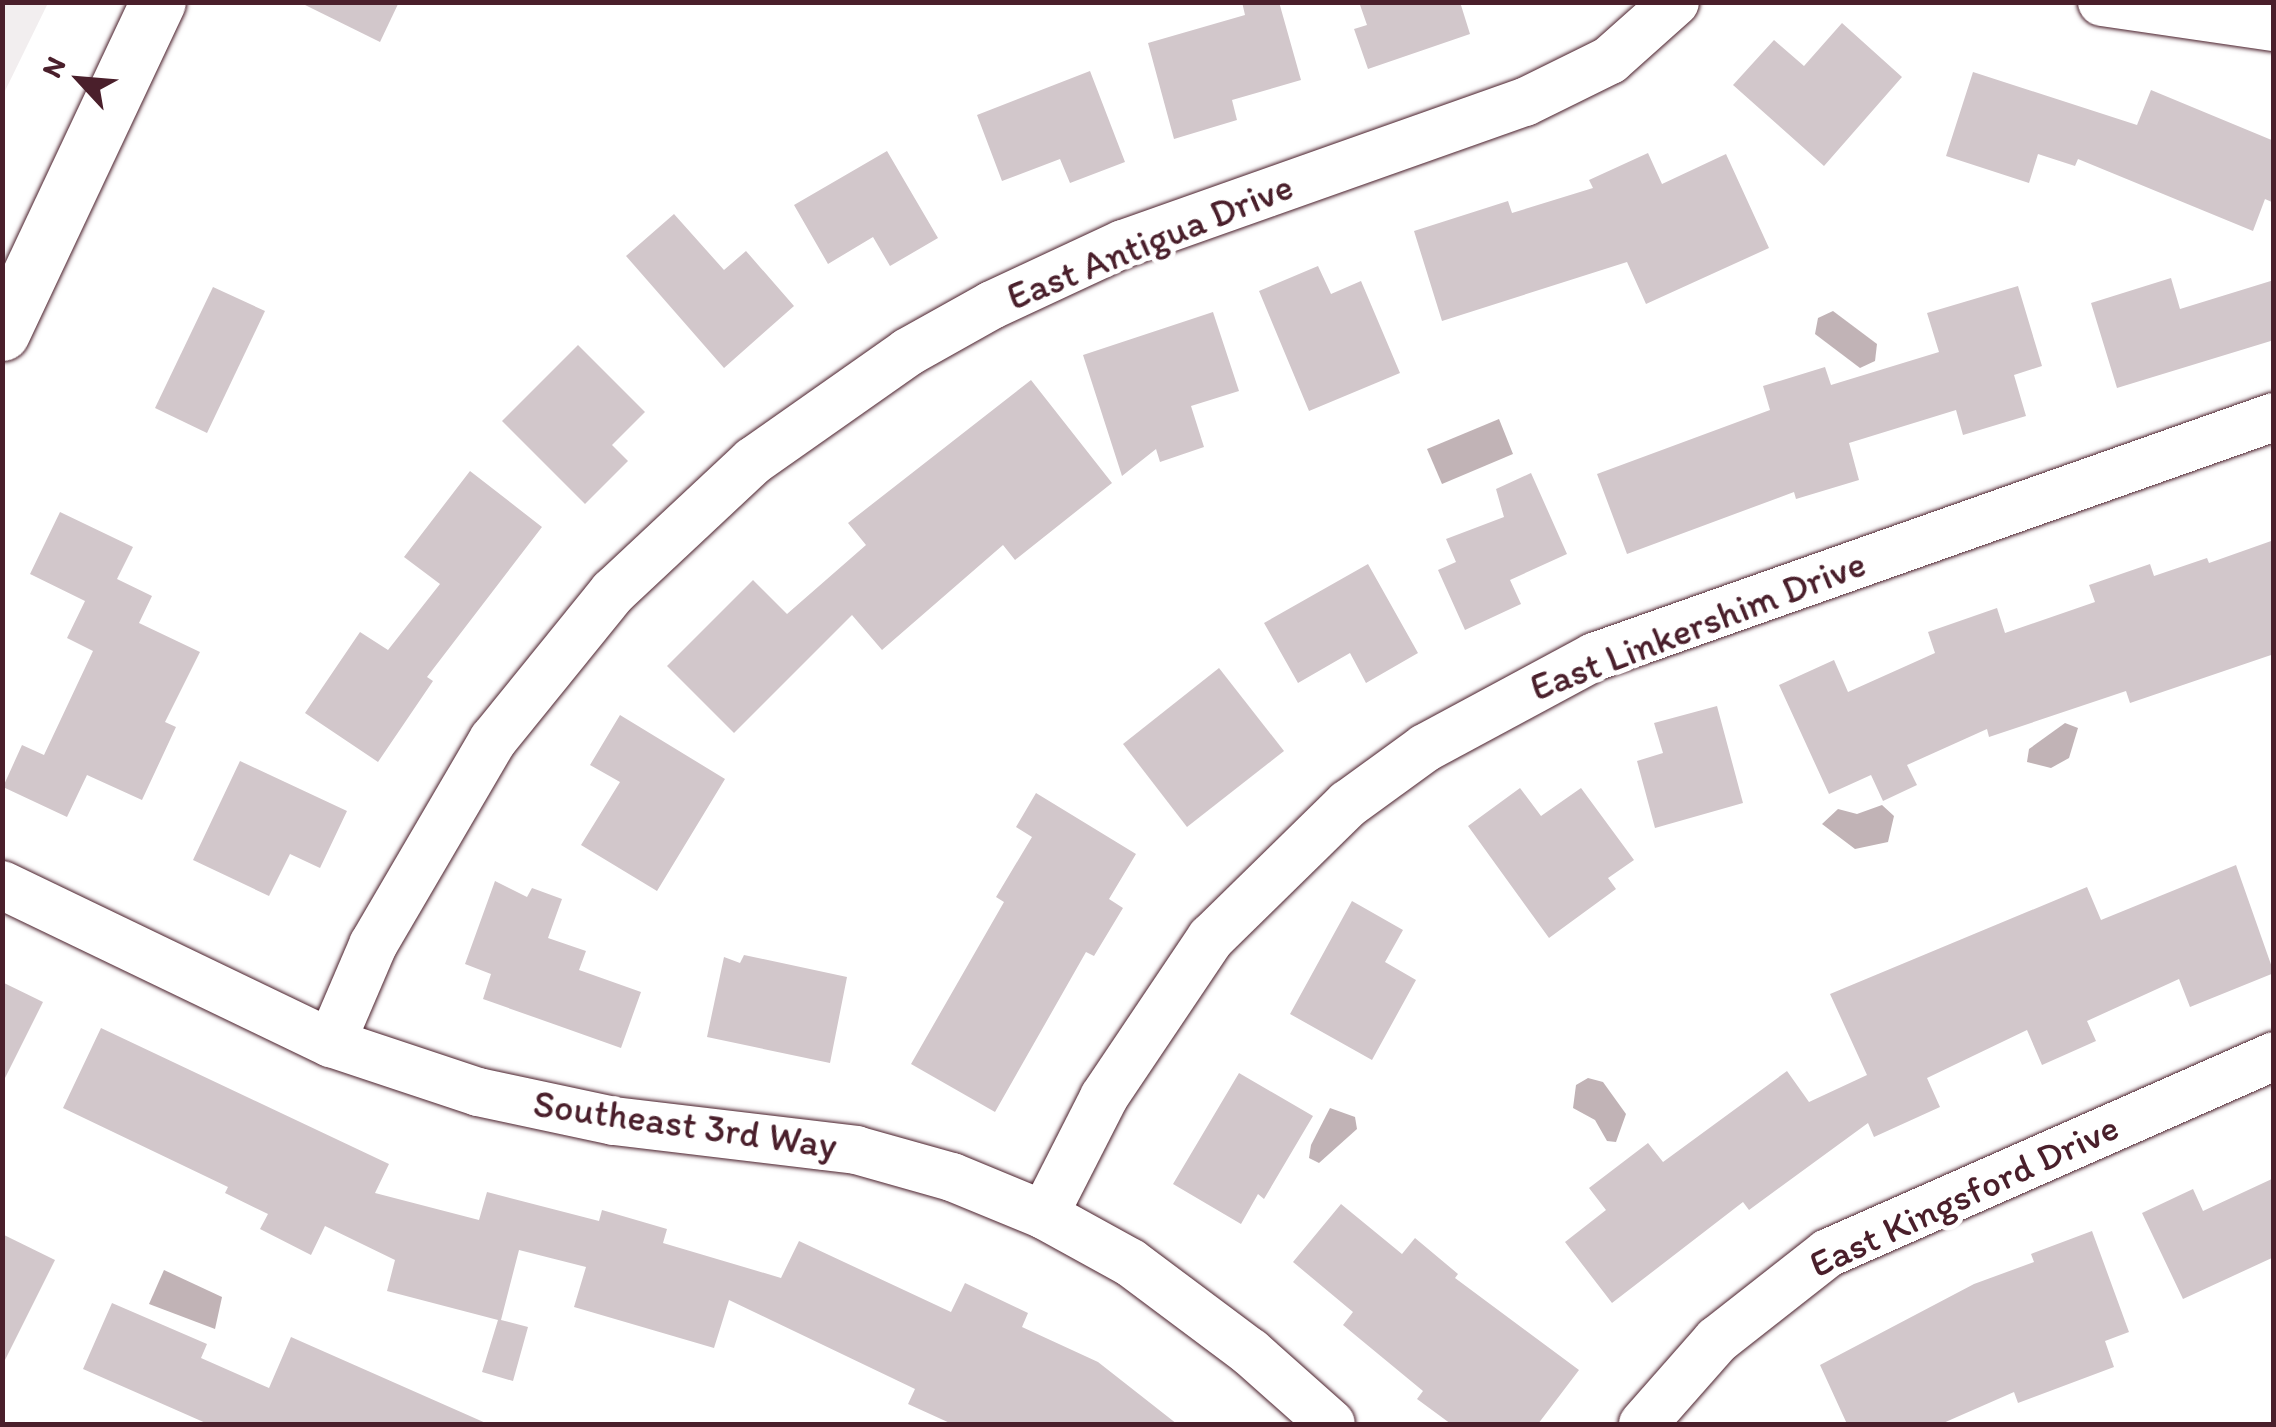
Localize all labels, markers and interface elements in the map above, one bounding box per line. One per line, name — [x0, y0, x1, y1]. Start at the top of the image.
north arrow — [30, 30, 130, 130]
text: N — [34, 51, 72, 83]
street label: East Antigua Drive — [1000, 164, 1300, 320]
street label: East Linkershim Drive — [1524, 541, 1872, 711]
street label: Southeast 3rd Way — [530, 1081, 840, 1169]
street label: East Kingsford Drive — [1802, 1105, 2126, 1287]

